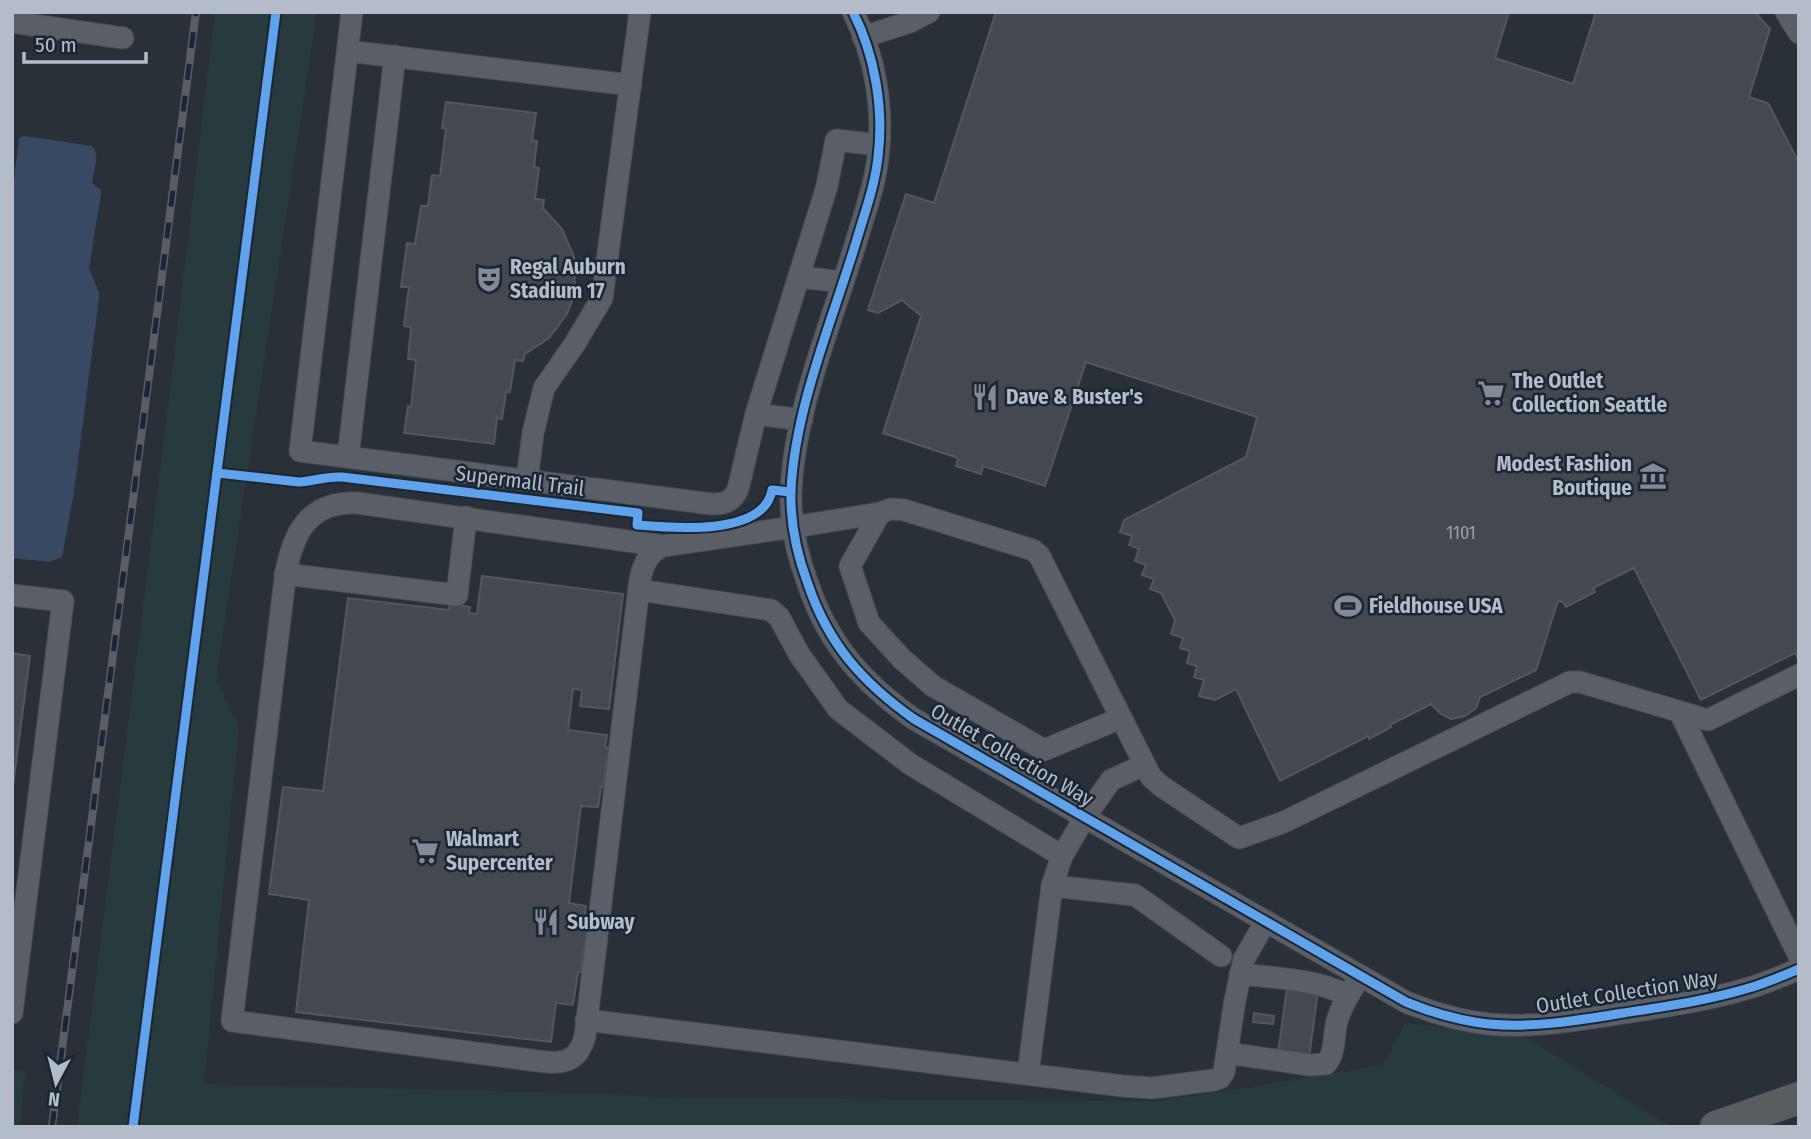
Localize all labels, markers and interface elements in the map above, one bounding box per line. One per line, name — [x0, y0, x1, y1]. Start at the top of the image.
scale bar — [24, 21, 147, 65]
text: 50 m — [35, 32, 77, 58]
place label: Regal Auburn Stadium 17 — [510, 254, 626, 304]
theatre icon: Regal Auburn Stadium 17 — [474, 264, 504, 294]
place label: The Outlet Collection Seattle — [1512, 368, 1667, 418]
supermarket icon: The Outlet Collection Seattle — [1476, 378, 1506, 408]
restaurant icon: Dave & Buster's — [970, 382, 1000, 412]
place label: Dave & Buster's — [1006, 384, 1143, 410]
place label: Modest Fashion Boutique — [1496, 451, 1632, 501]
street label: Supermall Trail — [454, 460, 586, 502]
museum icon: Modest Fashion Boutique — [1638, 461, 1668, 491]
house number: 1101 — [1446, 522, 1476, 544]
sports icon: Fieldhouse USA — [1333, 591, 1363, 621]
place label: Fieldhouse USA — [1369, 593, 1503, 619]
street label: Outlet Collection Way — [926, 698, 1099, 813]
place label: Walmart Supercenter — [446, 826, 553, 876]
supermarket icon: Walmart Supercenter — [410, 836, 440, 866]
restaurant icon: Subway — [531, 907, 561, 937]
place label: Subway — [567, 909, 635, 935]
street label: Outlet Collection Way — [1534, 965, 1720, 1019]
north arrow — [21, 1048, 91, 1118]
text: N — [47, 1087, 61, 1111]

